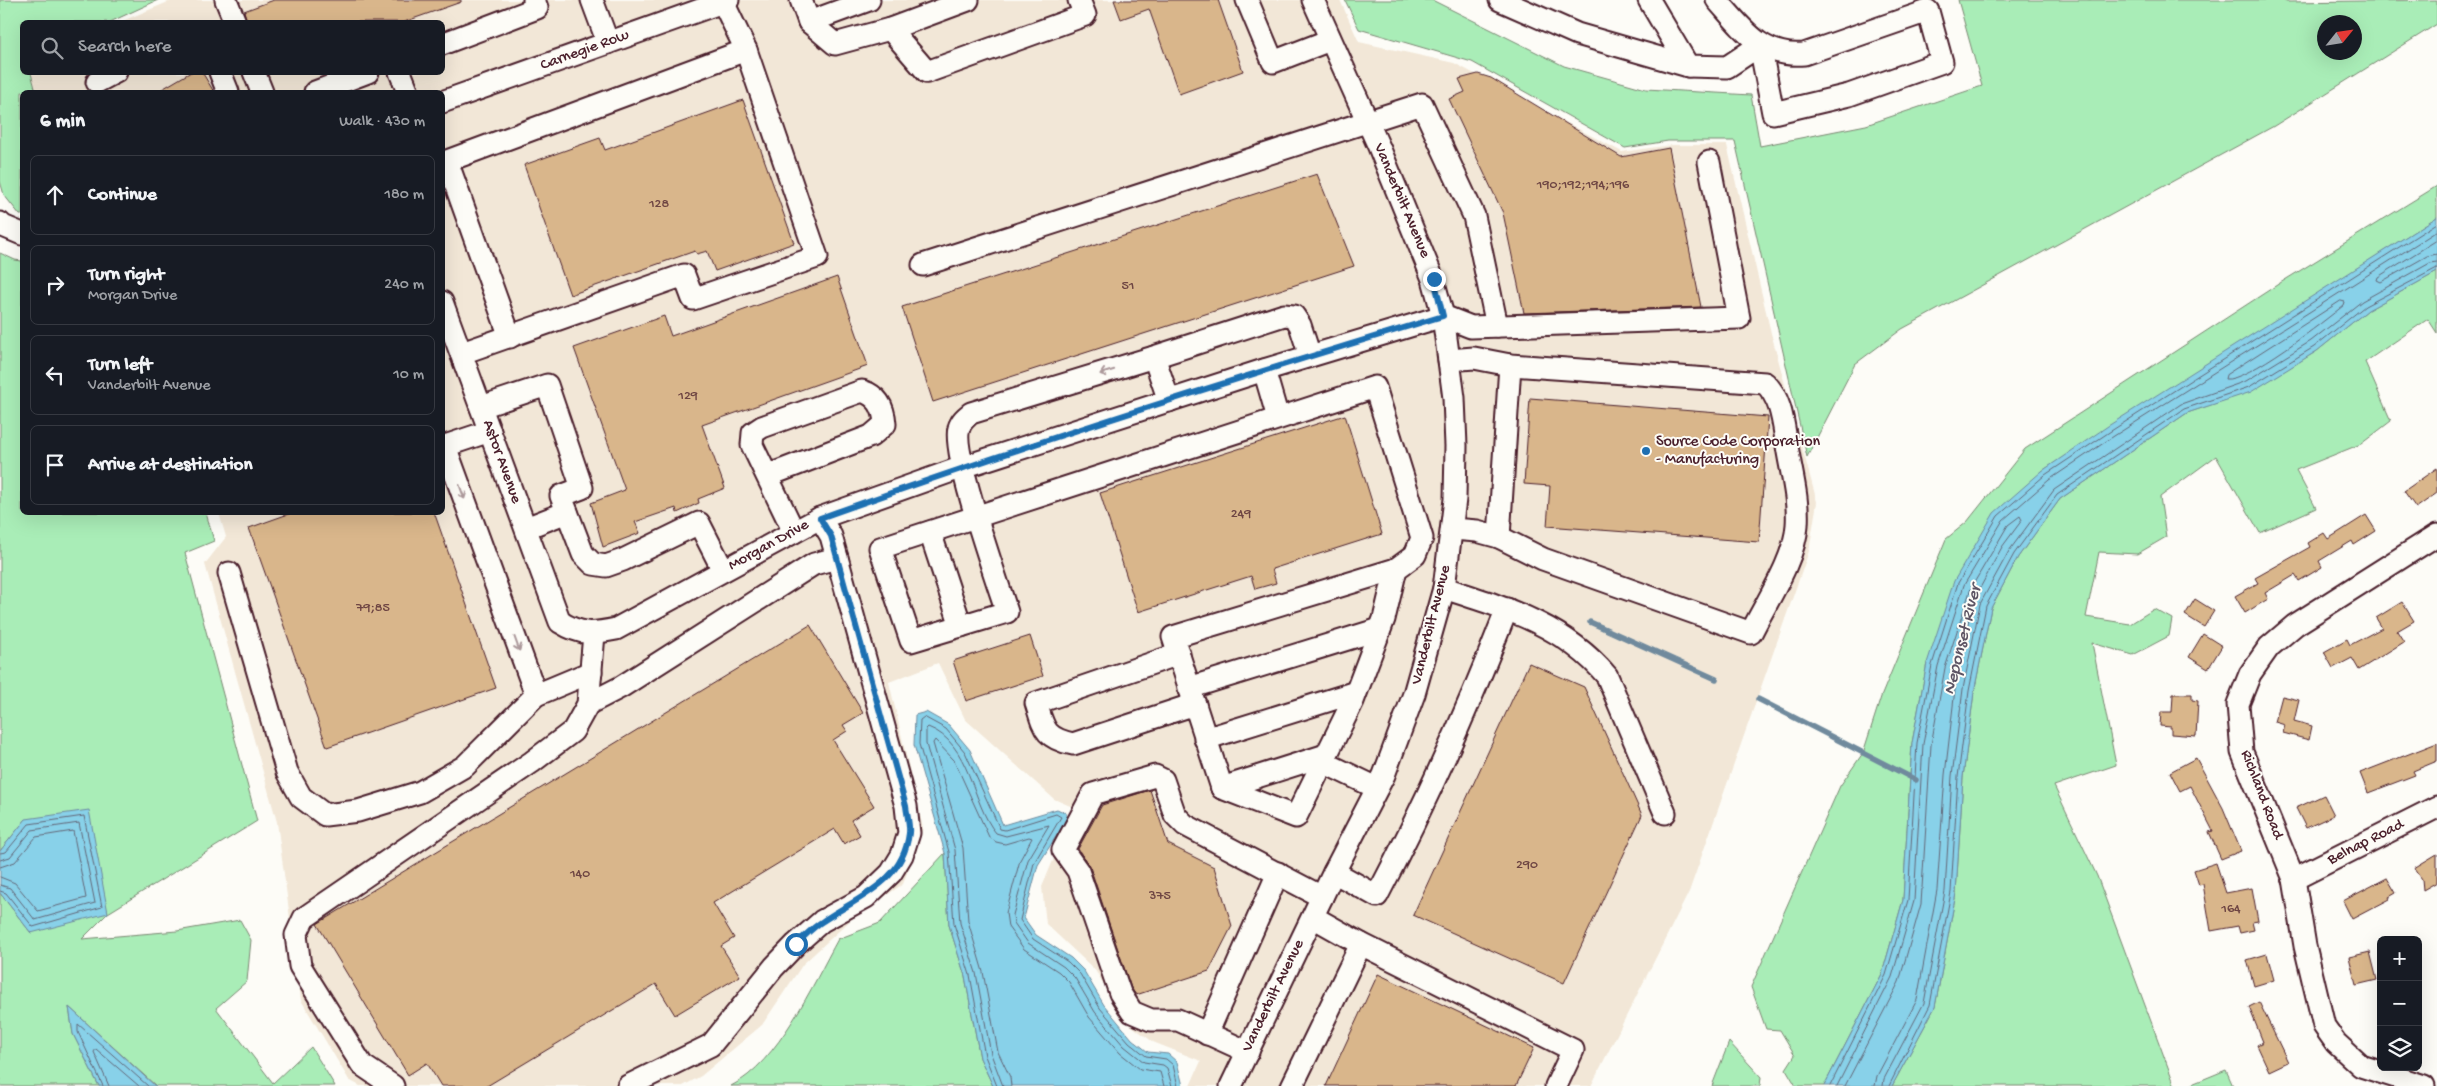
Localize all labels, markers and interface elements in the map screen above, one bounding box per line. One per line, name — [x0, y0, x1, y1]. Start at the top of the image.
north arrow — [2317, 15, 2362, 60]
search box — [20, 20, 445, 75]
street label: Carnegie Row — [538, 26, 632, 76]
icon: search — [38, 34, 66, 62]
text: Search here — [78, 36, 172, 59]
text: 6 min — [40, 110, 85, 135]
text: Walk · 430 m — [339, 113, 425, 132]
street label: Vanderbilt Avenue — [1368, 140, 1434, 262]
house number: 190;192;194;196 — [1536, 177, 1630, 194]
icon: ahead — [41, 181, 69, 209]
text: Continue — [88, 184, 157, 207]
text: 180 m — [385, 186, 424, 205]
house number: 128 — [648, 196, 669, 213]
text: Turn right — [88, 264, 164, 287]
route end — [1423, 268, 1446, 291]
icon: right — [41, 271, 69, 299]
text: 240 m — [384, 276, 424, 295]
house number: 51 — [1121, 278, 1135, 295]
text: Morgan Drive — [88, 287, 177, 306]
text: Turn left — [88, 354, 152, 377]
icon: left — [41, 361, 69, 389]
text: 10 m — [393, 366, 424, 385]
one-way arrow — [1100, 367, 1116, 377]
text: Vanderbilt Avenue — [88, 377, 211, 396]
house number: 129 — [677, 388, 698, 405]
street label: Astor Avenue — [477, 418, 525, 507]
place label: Source Code Corporation - Manufacturing — [1656, 433, 1820, 470]
marker: Source Code Corporation - Manufacturing — [1640, 445, 1652, 457]
icon: arrive — [41, 451, 69, 479]
text: Arrive at destination — [88, 454, 252, 477]
one-way arrow — [458, 484, 467, 499]
house number: 249 — [1231, 506, 1251, 523]
street label: Morgan Drive — [725, 516, 813, 576]
street label: Vanderbilt Avenue — [1408, 563, 1456, 688]
water label: Neponset River — [1939, 579, 1988, 697]
house number: 79;85 — [355, 600, 390, 617]
one-way arrow — [514, 637, 523, 652]
street label: Richland Road — [2235, 748, 2287, 844]
street label: Belnap Road — [2324, 815, 2409, 871]
house number: 290 — [1516, 857, 1538, 874]
house number: 140 — [569, 866, 590, 883]
house number: 375 — [1148, 888, 1171, 905]
house number: 164 — [2220, 901, 2241, 918]
route start — [785, 933, 808, 956]
street label: Vanderbilt Avenue — [1238, 936, 1310, 1056]
map controls — [2377, 936, 2422, 1071]
button: + — [2377, 936, 2422, 981]
button: − — [2377, 981, 2422, 1026]
button: layers — [2377, 1026, 2422, 1071]

